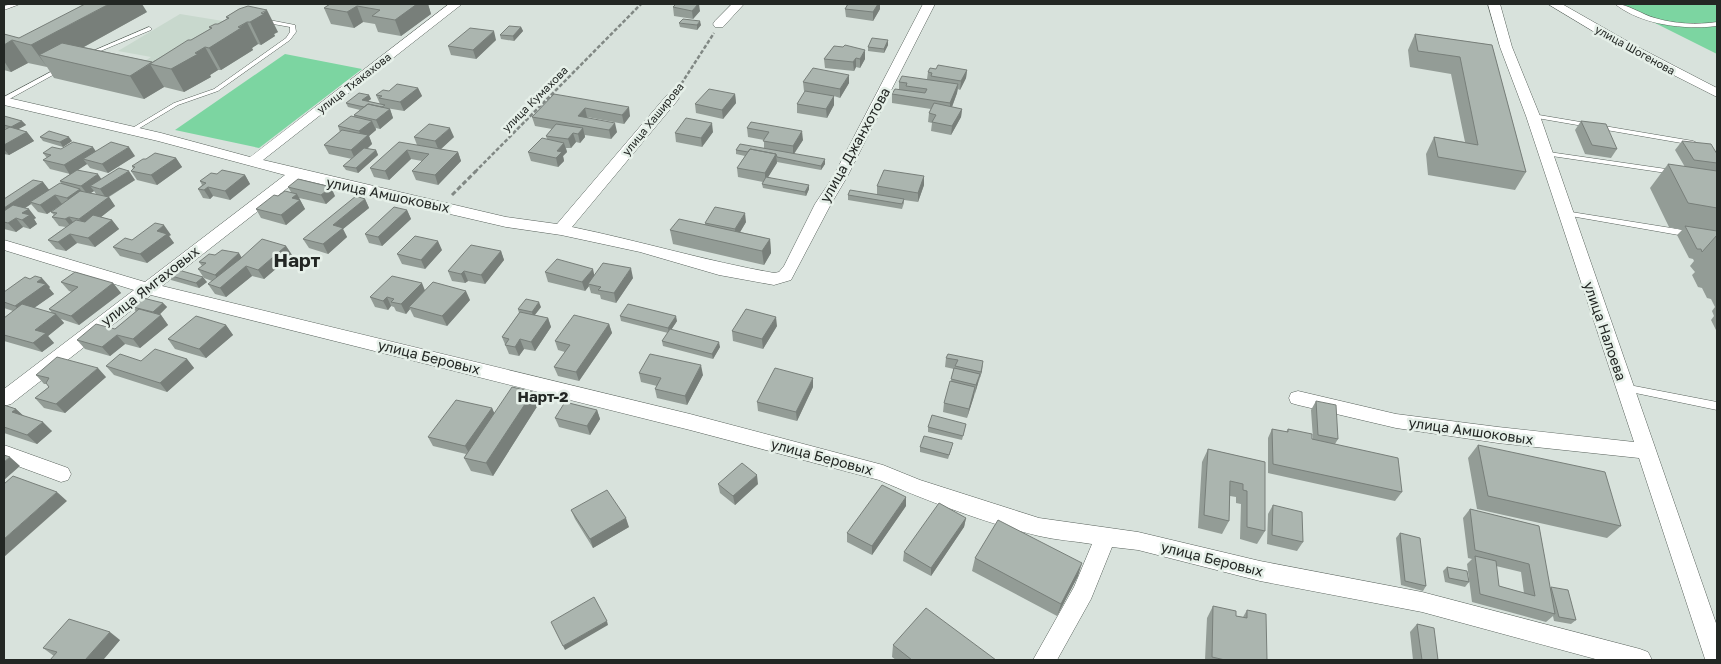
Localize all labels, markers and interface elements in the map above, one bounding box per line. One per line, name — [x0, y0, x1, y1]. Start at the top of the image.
street label: улица Шогенова — [1593, 22, 1677, 77]
street label: улица Тхакахова — [314, 50, 393, 116]
street label: улица Кумахова — [499, 63, 570, 134]
street label: улица Хаширова — [619, 80, 686, 158]
street label: улица Джанхотова — [816, 84, 893, 205]
street label: улица Амшоковых — [325, 173, 452, 216]
street label: улица Ямгаховых — [97, 242, 202, 329]
district label: Нарт — [274, 248, 321, 271]
street label: улица Налоева — [1581, 279, 1630, 383]
street label: улица Беровых — [376, 336, 482, 378]
district label: Нарт-2 — [518, 387, 568, 405]
street label: улица Амшоковых — [1408, 413, 1535, 448]
street label: улица Беровых — [769, 435, 875, 478]
street label: улица Беровых — [1159, 538, 1265, 580]

